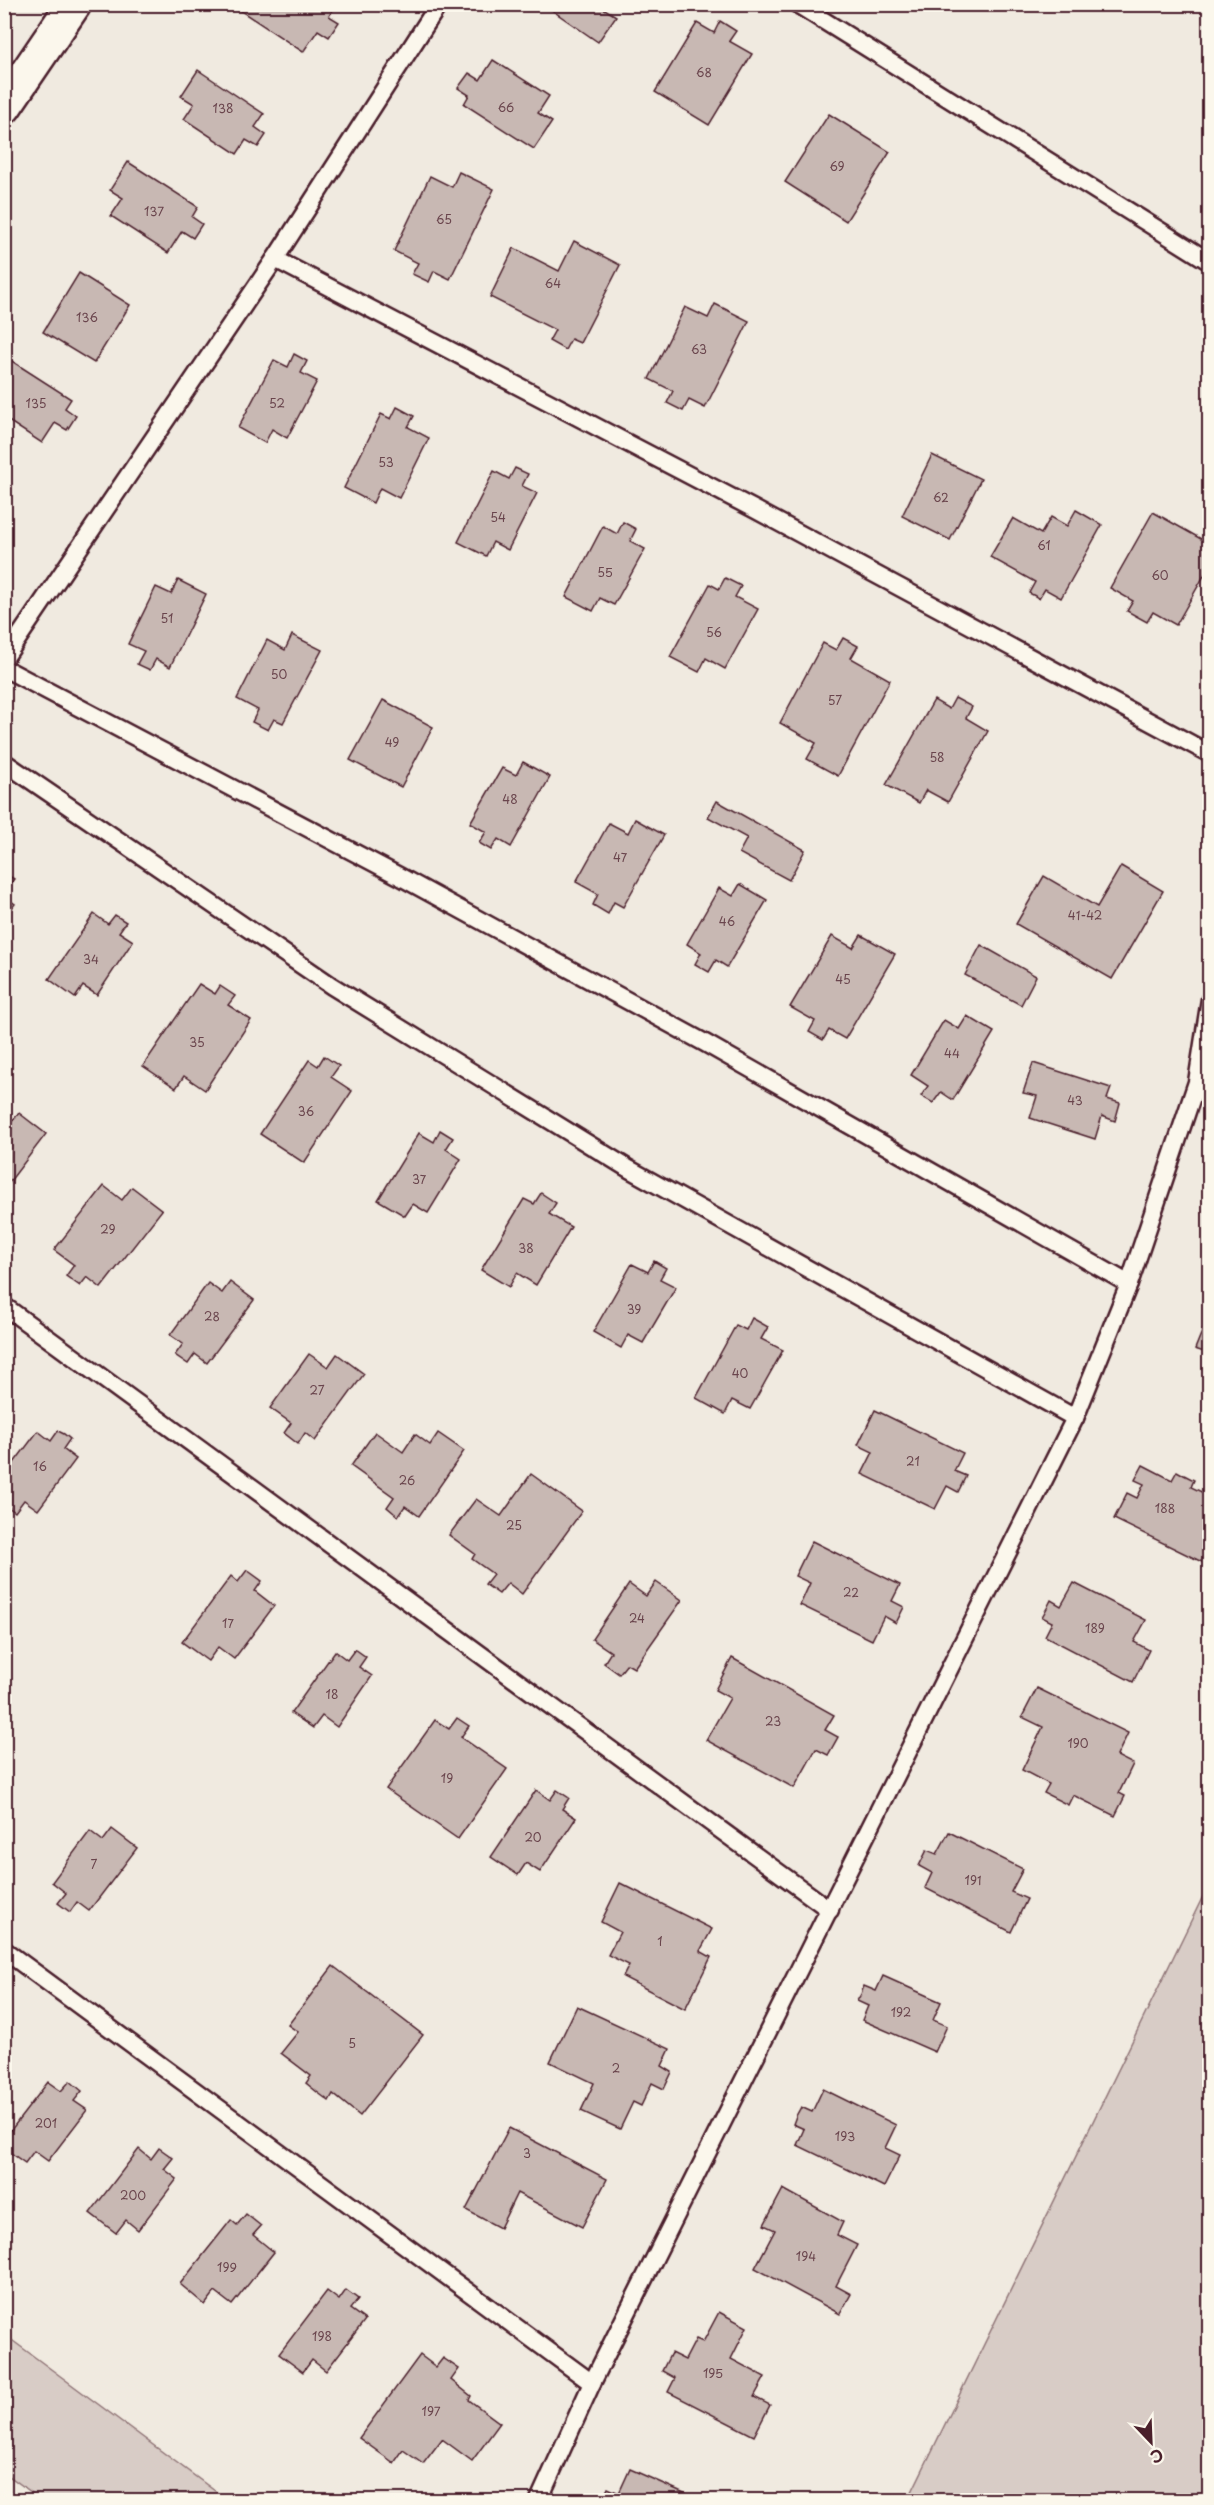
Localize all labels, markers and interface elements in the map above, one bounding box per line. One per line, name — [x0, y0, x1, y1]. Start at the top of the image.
house number: 68 — [696, 63, 712, 81]
house number: 66 — [498, 98, 514, 116]
house number: 138 — [213, 99, 233, 117]
house number: 69 — [829, 157, 845, 175]
house number: 137 — [144, 202, 164, 220]
house number: 65 — [436, 210, 452, 228]
house number: 64 — [545, 274, 561, 292]
house number: 136 — [76, 308, 98, 326]
house number: 63 — [691, 340, 707, 358]
house number: 135 — [26, 394, 46, 412]
house number: 52 — [269, 394, 285, 412]
house number: 53 — [378, 453, 394, 471]
house number: 62 — [933, 488, 949, 506]
house number: 54 — [490, 508, 506, 526]
house number: 61 — [1037, 536, 1051, 554]
house number: 55 — [597, 563, 613, 581]
house number: 60 — [1151, 566, 1169, 584]
house number: 51 — [161, 609, 173, 627]
house number: 56 — [706, 623, 722, 641]
house number: 50 — [271, 665, 287, 683]
house number: 57 — [828, 691, 842, 709]
house number: 49 — [385, 733, 399, 751]
house number: 58 — [929, 748, 945, 766]
house number: 48 — [502, 790, 518, 808]
house number: 47 — [613, 848, 628, 866]
house number: 41-42 — [1068, 906, 1102, 924]
house number: 46 — [719, 912, 735, 930]
house number: 34 — [83, 950, 99, 968]
house number: 45 — [835, 970, 851, 988]
house number: 35 — [189, 1033, 205, 1051]
house number: 44 — [944, 1044, 960, 1062]
house number: 43 — [1067, 1091, 1083, 1109]
house number: 36 — [298, 1102, 314, 1120]
house number: 37 — [412, 1170, 427, 1188]
house number: 29 — [100, 1220, 116, 1238]
house number: 38 — [518, 1239, 534, 1257]
house number: 39 — [627, 1300, 641, 1318]
house number: 28 — [204, 1307, 220, 1325]
house number: 40 — [732, 1364, 749, 1382]
house number: 27 — [310, 1381, 325, 1399]
house number: 21 — [906, 1452, 920, 1470]
house number: 16 — [33, 1457, 47, 1475]
house number: 26 — [399, 1471, 415, 1489]
house number: 188 — [1155, 1499, 1175, 1517]
house number: 25 — [506, 1516, 522, 1534]
house number: 22 — [843, 1583, 859, 1601]
house number: 24 — [629, 1609, 645, 1627]
house number: 17 — [222, 1614, 234, 1632]
house number: 189 — [1085, 1619, 1105, 1637]
house number: 18 — [326, 1685, 338, 1703]
house number: 23 — [765, 1712, 781, 1730]
house number: 190 — [1067, 1734, 1089, 1752]
house number: 19 — [441, 1769, 453, 1787]
house number: 20 — [524, 1828, 542, 1846]
house number: 7 — [91, 1855, 98, 1873]
house number: 191 — [965, 1871, 981, 1889]
house number: 1 — [657, 1932, 663, 1950]
house number: 192 — [891, 2003, 911, 2021]
house number: 5 — [348, 2034, 356, 2052]
house number: 2 — [612, 2059, 620, 2077]
house number: 201 — [35, 2114, 57, 2132]
house number: 193 — [835, 2127, 855, 2145]
house number: 3 — [523, 2144, 531, 2162]
house number: 200 — [120, 2186, 146, 2204]
house number: 194 — [796, 2247, 816, 2265]
house number: 199 — [217, 2258, 237, 2276]
house number: 198 — [312, 2327, 332, 2345]
house number: 195 — [703, 2364, 723, 2382]
house number: 197 — [422, 2402, 441, 2420]
north arrow — [1121, 2412, 1181, 2472]
text: С — [1147, 2443, 1167, 2470]

